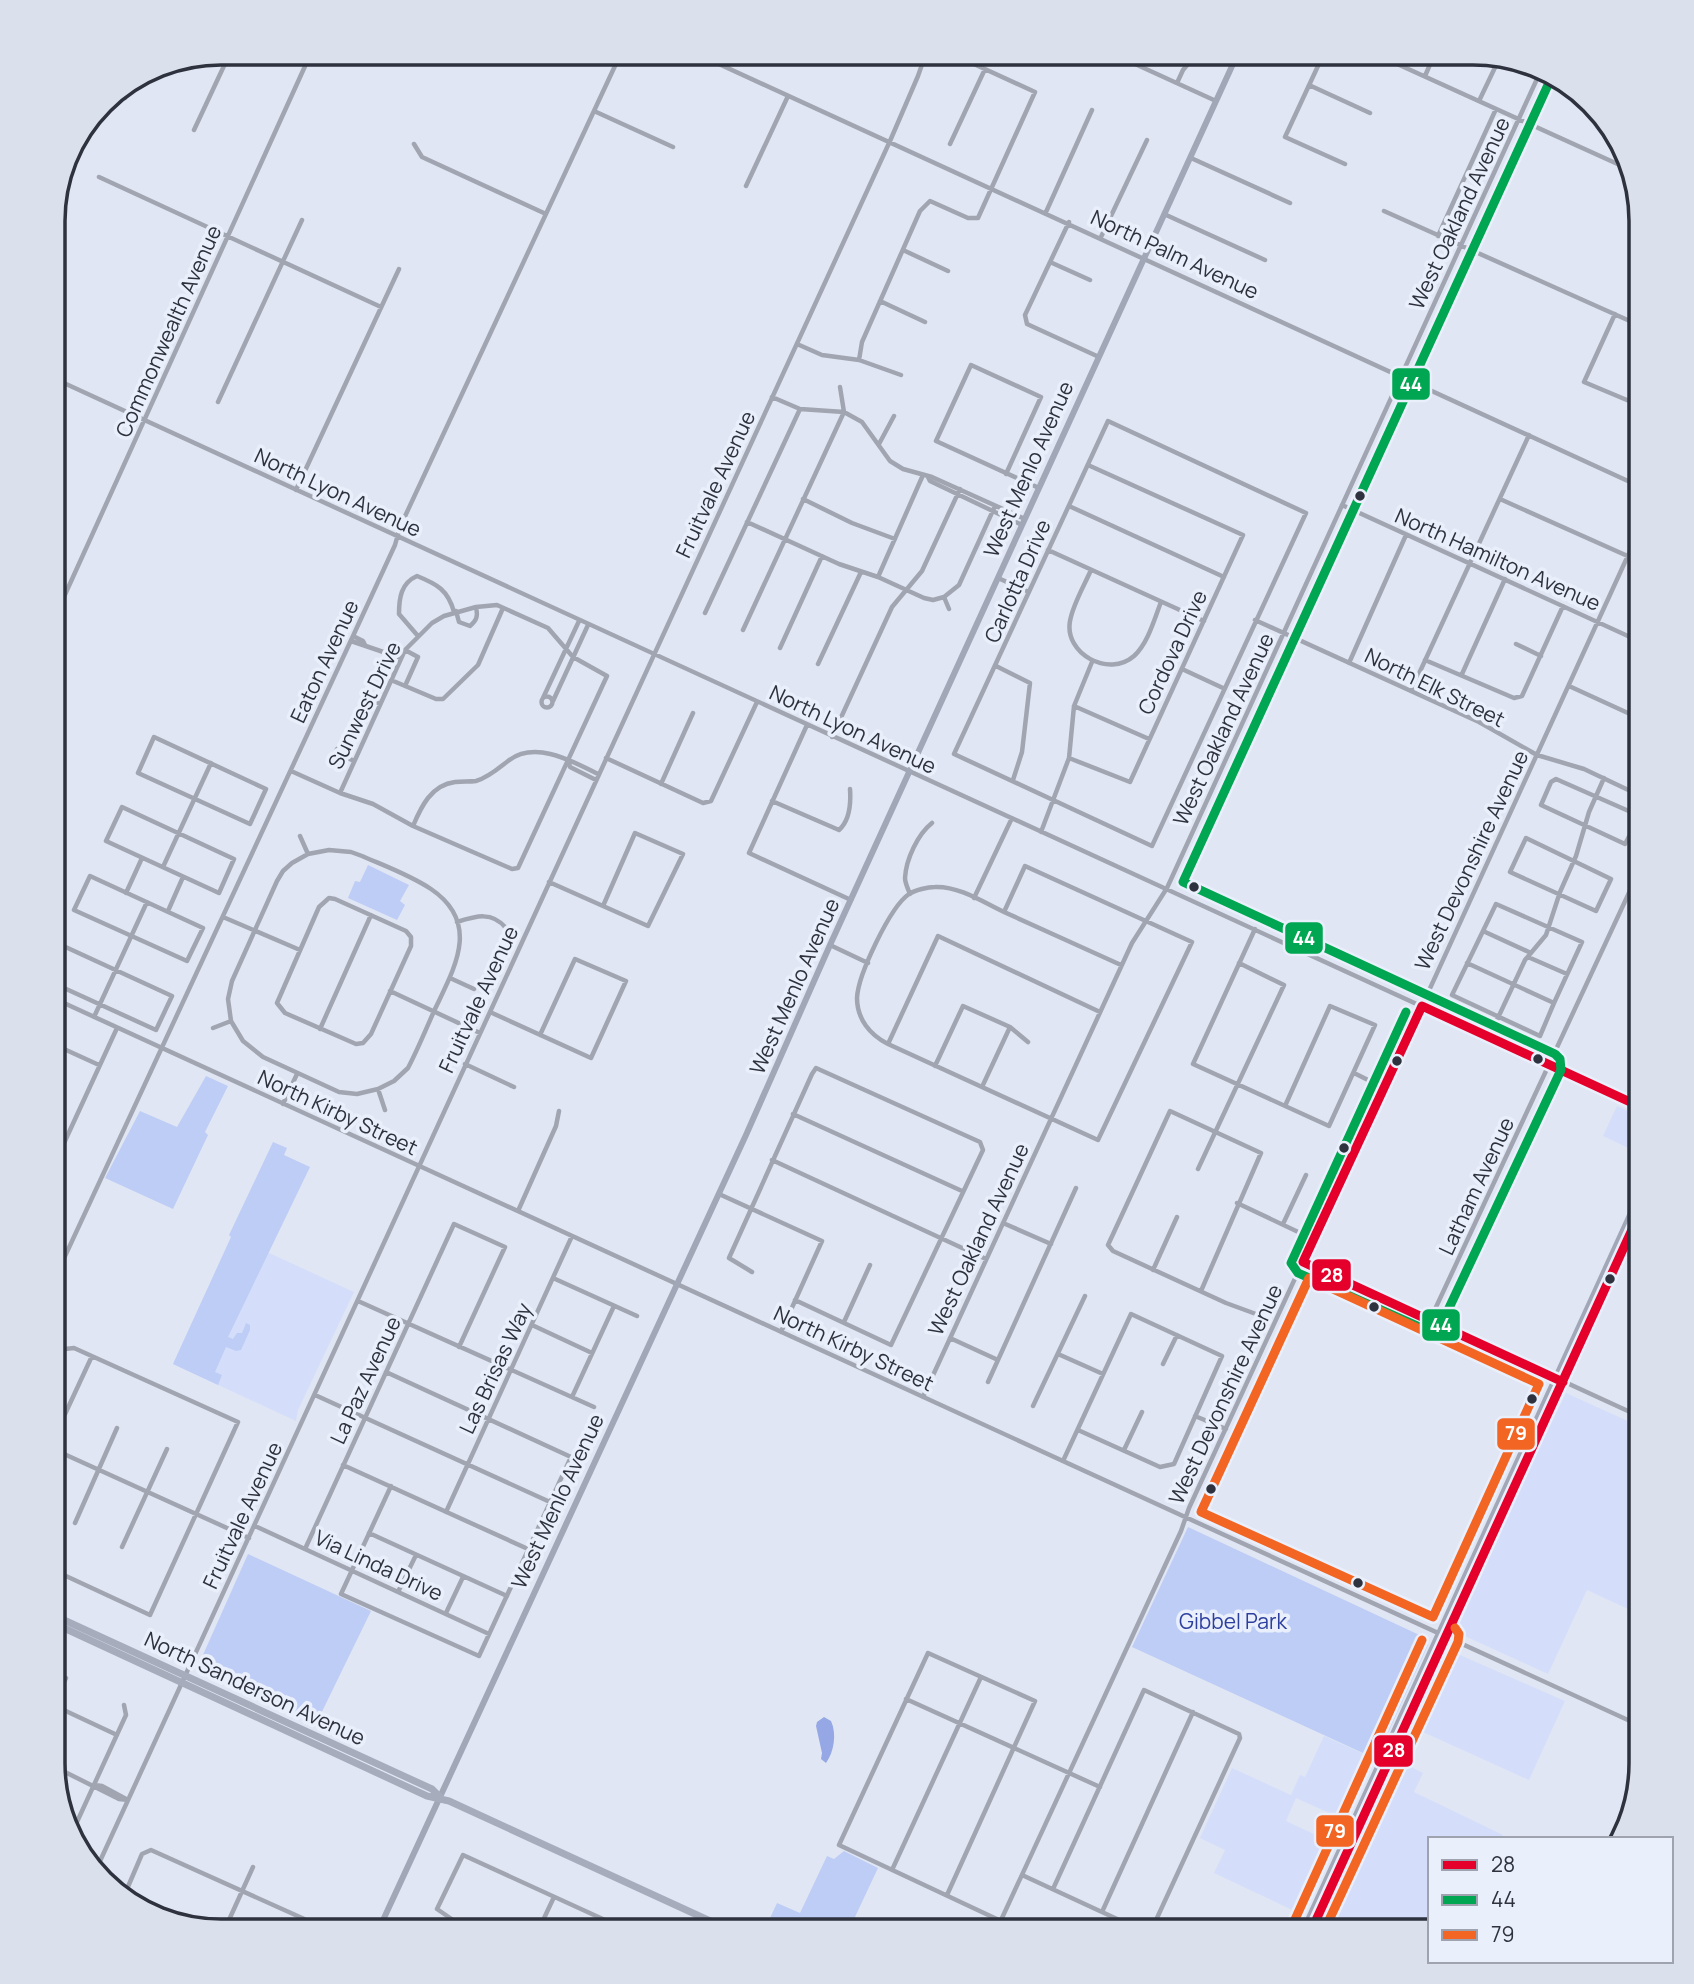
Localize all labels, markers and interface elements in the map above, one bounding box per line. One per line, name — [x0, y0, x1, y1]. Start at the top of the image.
street label: West Oakland Avenue — [1402, 112, 1516, 314]
street label: North Palm Avenue — [1087, 203, 1263, 305]
street label: Commonwealth Avenue — [109, 221, 227, 441]
line badge: 44 — [1391, 367, 1431, 401]
text: 44 — [1400, 371, 1422, 397]
street label: West Menlo Avenue — [977, 377, 1079, 561]
street label: Fruitvale Avenue — [669, 406, 761, 562]
street label: North Lyon Avenue — [250, 441, 426, 543]
unlabelled marker — [1353, 489, 1367, 503]
street label: North Hamilton Avenue — [1391, 501, 1605, 617]
street label: Carlotta Drive — [977, 515, 1057, 647]
street label: Cordova Drive — [1131, 585, 1213, 719]
street label: Eaton Avenue — [283, 595, 365, 727]
street label: West Oakland Avenue — [1166, 628, 1280, 830]
street label: Sunwest Drive — [321, 637, 407, 773]
street label: North Elk Street — [1360, 641, 1510, 733]
street label: North Lyon Avenue — [765, 678, 941, 780]
street label: West Devonshire Avenue — [1408, 746, 1534, 974]
unlabelled marker — [1187, 880, 1201, 894]
street label: West Menlo Avenue — [743, 894, 845, 1078]
street label: Fruitvale Avenue — [432, 921, 524, 1077]
line badge: 44 — [1284, 921, 1324, 955]
text: 44 — [1293, 925, 1315, 951]
unlabelled marker — [1531, 1052, 1545, 1066]
unlabelled marker — [1390, 1054, 1404, 1068]
street label: North Kirby Street — [254, 1063, 422, 1161]
street label: Latham Avenue — [1432, 1113, 1520, 1259]
street label: West Oakland Avenue — [921, 1138, 1035, 1340]
unlabelled marker — [1337, 1141, 1351, 1155]
line badge: 28 — [1311, 1258, 1352, 1292]
text: 28 — [1321, 1262, 1343, 1288]
unlabelled marker — [1603, 1272, 1617, 1286]
street label: West Devonshire Avenue — [1162, 1280, 1288, 1508]
street label: Las Brisas Way — [452, 1298, 538, 1438]
street label: North Kirby Street — [770, 1299, 938, 1397]
unlabelled marker — [1367, 1300, 1381, 1314]
line badge: 44 — [1421, 1308, 1461, 1342]
street label: La Paz Avenue — [323, 1312, 407, 1448]
text: 44 — [1430, 1312, 1452, 1338]
unlabelled marker — [1525, 1392, 1539, 1406]
street label: West Menlo Avenue — [504, 1409, 610, 1593]
line badge: 79 — [1496, 1417, 1536, 1451]
text: 79 — [1505, 1420, 1527, 1446]
street label: Fruitvale Avenue — [196, 1437, 288, 1593]
unlabelled marker — [1204, 1482, 1218, 1496]
street label: Via Linda Drive — [310, 1523, 448, 1607]
unlabelled marker — [1351, 1576, 1365, 1590]
park label: Gibbel Park — [1179, 1607, 1287, 1635]
street label: North Sanderson Avenue — [140, 1625, 370, 1751]
line badge: 28 — [1373, 1734, 1414, 1768]
text: 28 — [1383, 1737, 1405, 1763]
line badge: 79 — [1315, 1814, 1355, 1848]
text: 79 — [1324, 1818, 1346, 1844]
legend — [1428, 1837, 1673, 1963]
text: 28 — [1491, 1850, 1515, 1878]
text: 44 — [1491, 1885, 1516, 1913]
text: 79 — [1491, 1920, 1515, 1948]

